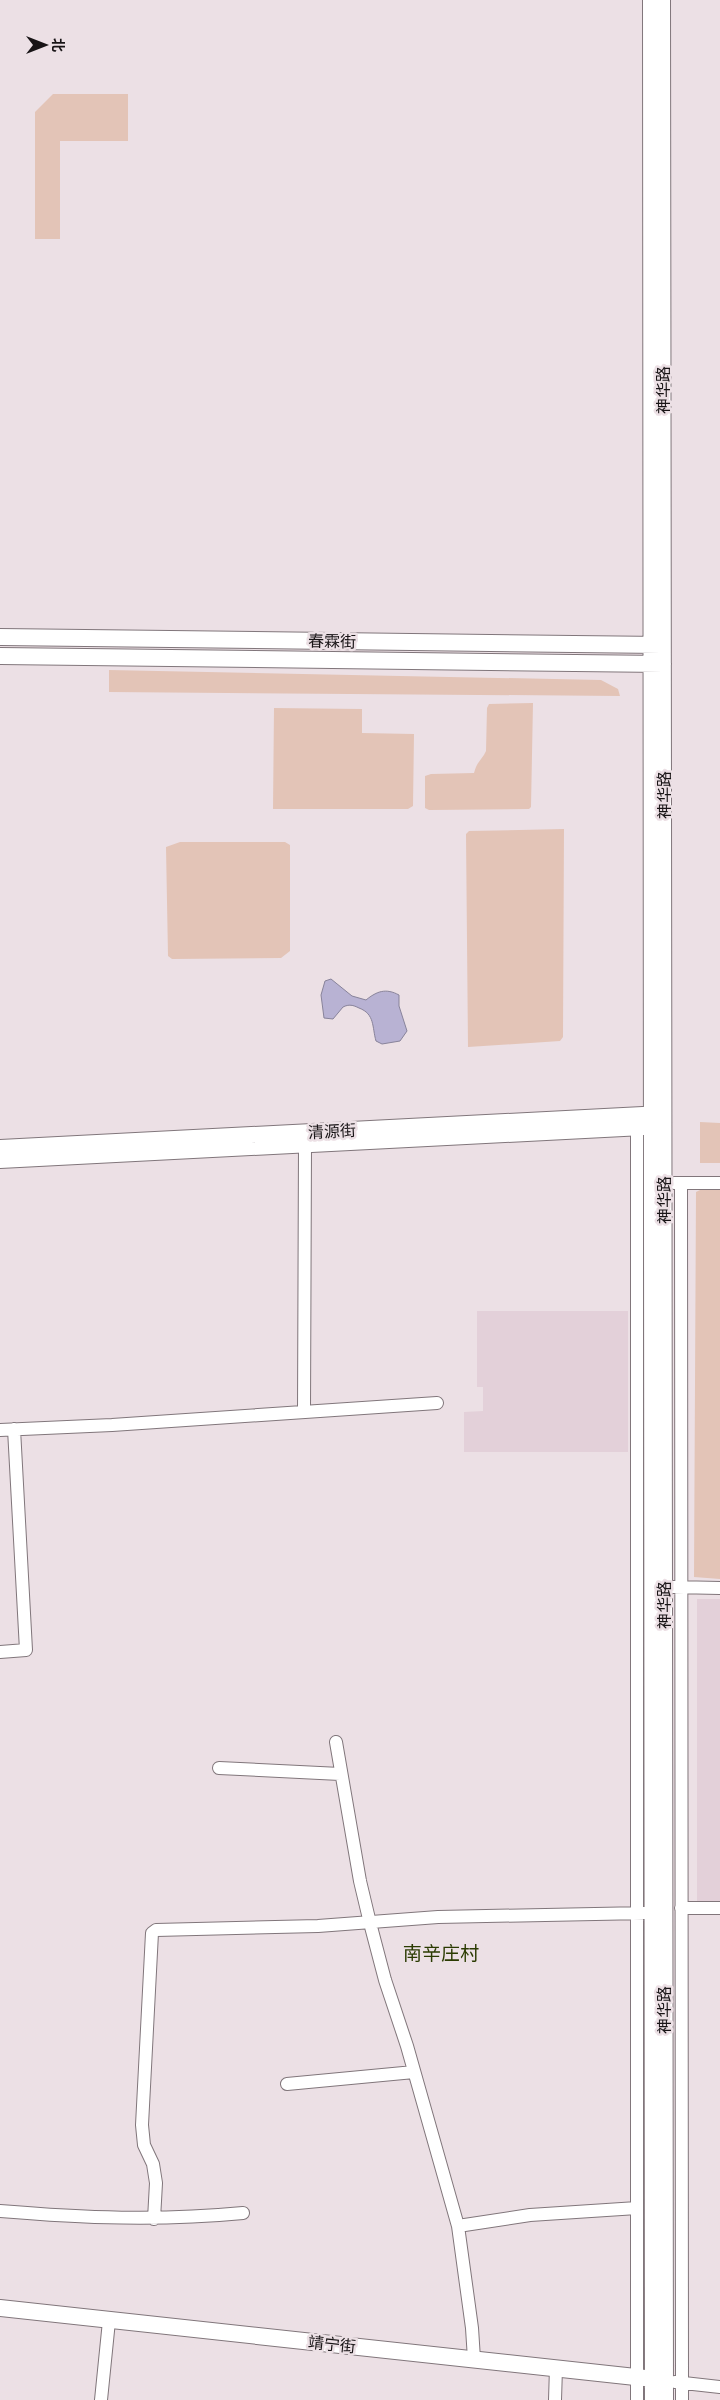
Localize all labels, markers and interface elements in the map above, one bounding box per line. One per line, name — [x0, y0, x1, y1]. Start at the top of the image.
north arrow — [20, 20, 70, 70]
text: 北 — [49, 38, 67, 52]
street label: 神华路 — [653, 366, 674, 414]
street label: 春霖街 — [308, 631, 356, 652]
street label: 神华路 — [654, 771, 675, 819]
street label: 清源街 — [308, 1120, 357, 1143]
street label: 神华路 — [654, 1176, 675, 1224]
street label: 神华路 — [654, 1581, 675, 1629]
district label: 南辛庄村 — [403, 1941, 479, 1966]
street label: 神华路 — [654, 1986, 675, 2034]
street label: 靖宁街 — [307, 2332, 357, 2357]

